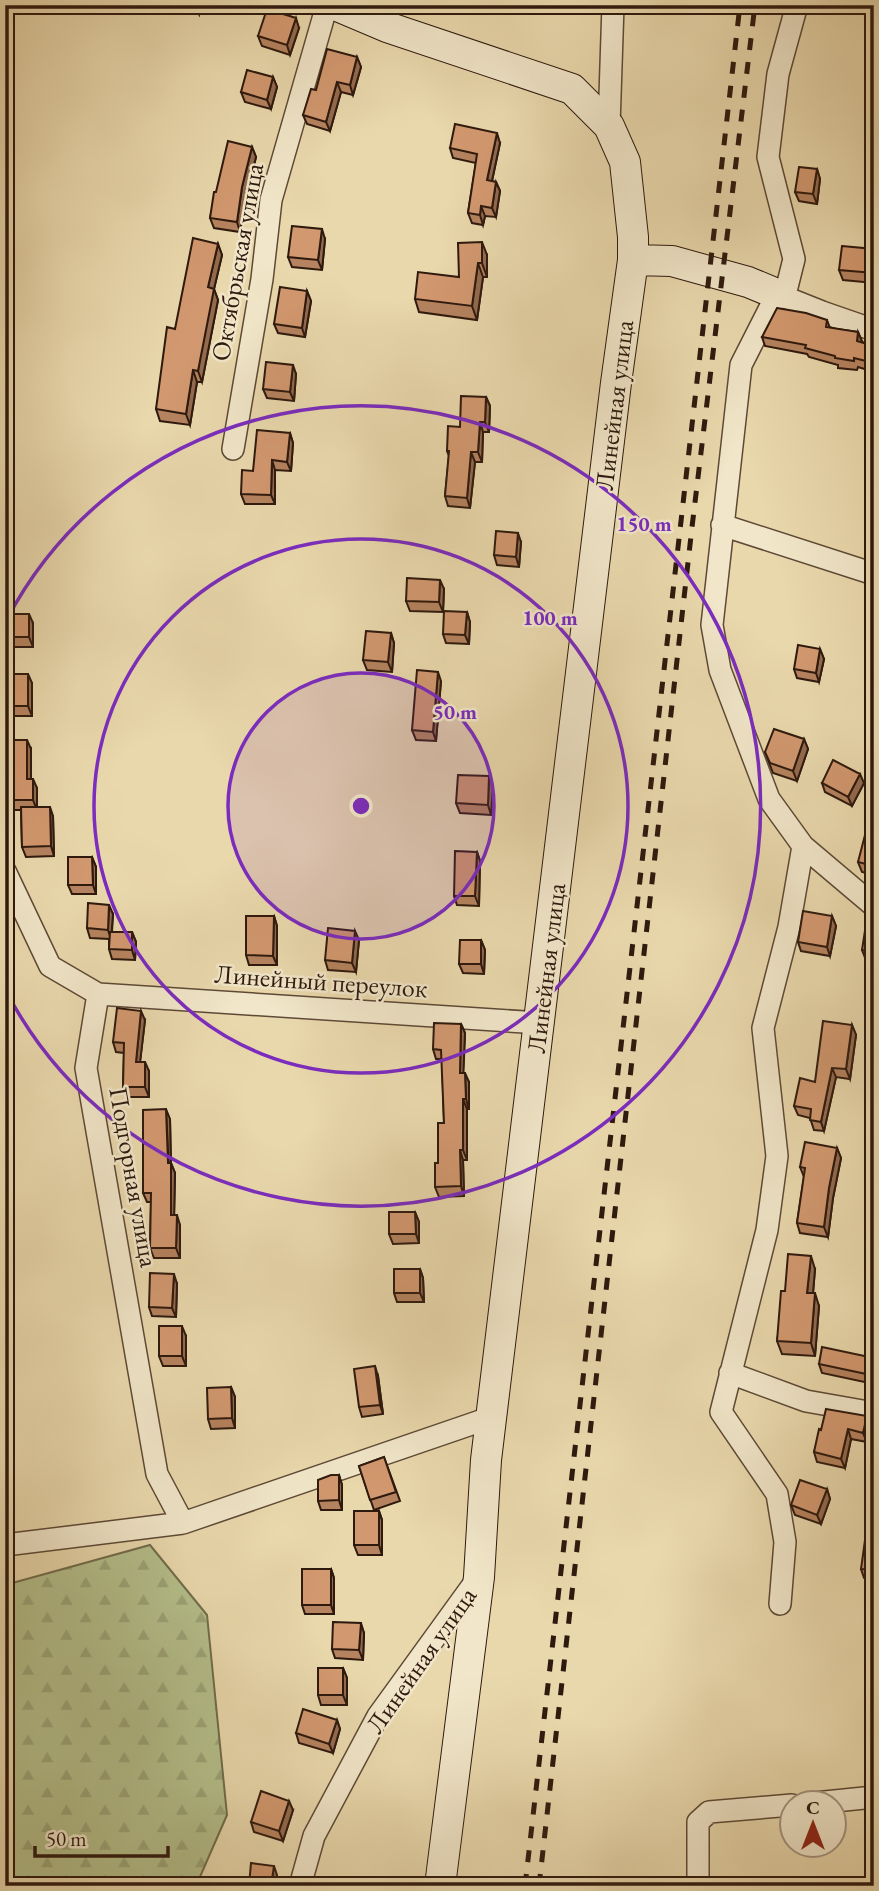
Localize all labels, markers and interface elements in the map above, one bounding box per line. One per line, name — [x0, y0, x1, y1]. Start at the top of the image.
street label: Октябрьская улица — [203, 160, 271, 364]
street label: Линейная улица — [587, 317, 641, 492]
text: 150 m — [616, 510, 672, 537]
text: 100 m — [522, 604, 578, 631]
text: 50 m — [433, 698, 477, 725]
centre of rings — [349, 794, 373, 818]
street label: Линейная улица — [519, 880, 573, 1055]
street label: Линейный переулок — [213, 957, 429, 1005]
street label: Подгорная улица — [101, 1084, 167, 1270]
street label: Линейная улица — [358, 1580, 484, 1740]
north arrow — [778, 1790, 848, 1860]
text: С — [806, 1795, 820, 1820]
scale bar — [35, 1814, 168, 1858]
text: 50 m — [46, 1825, 87, 1852]

